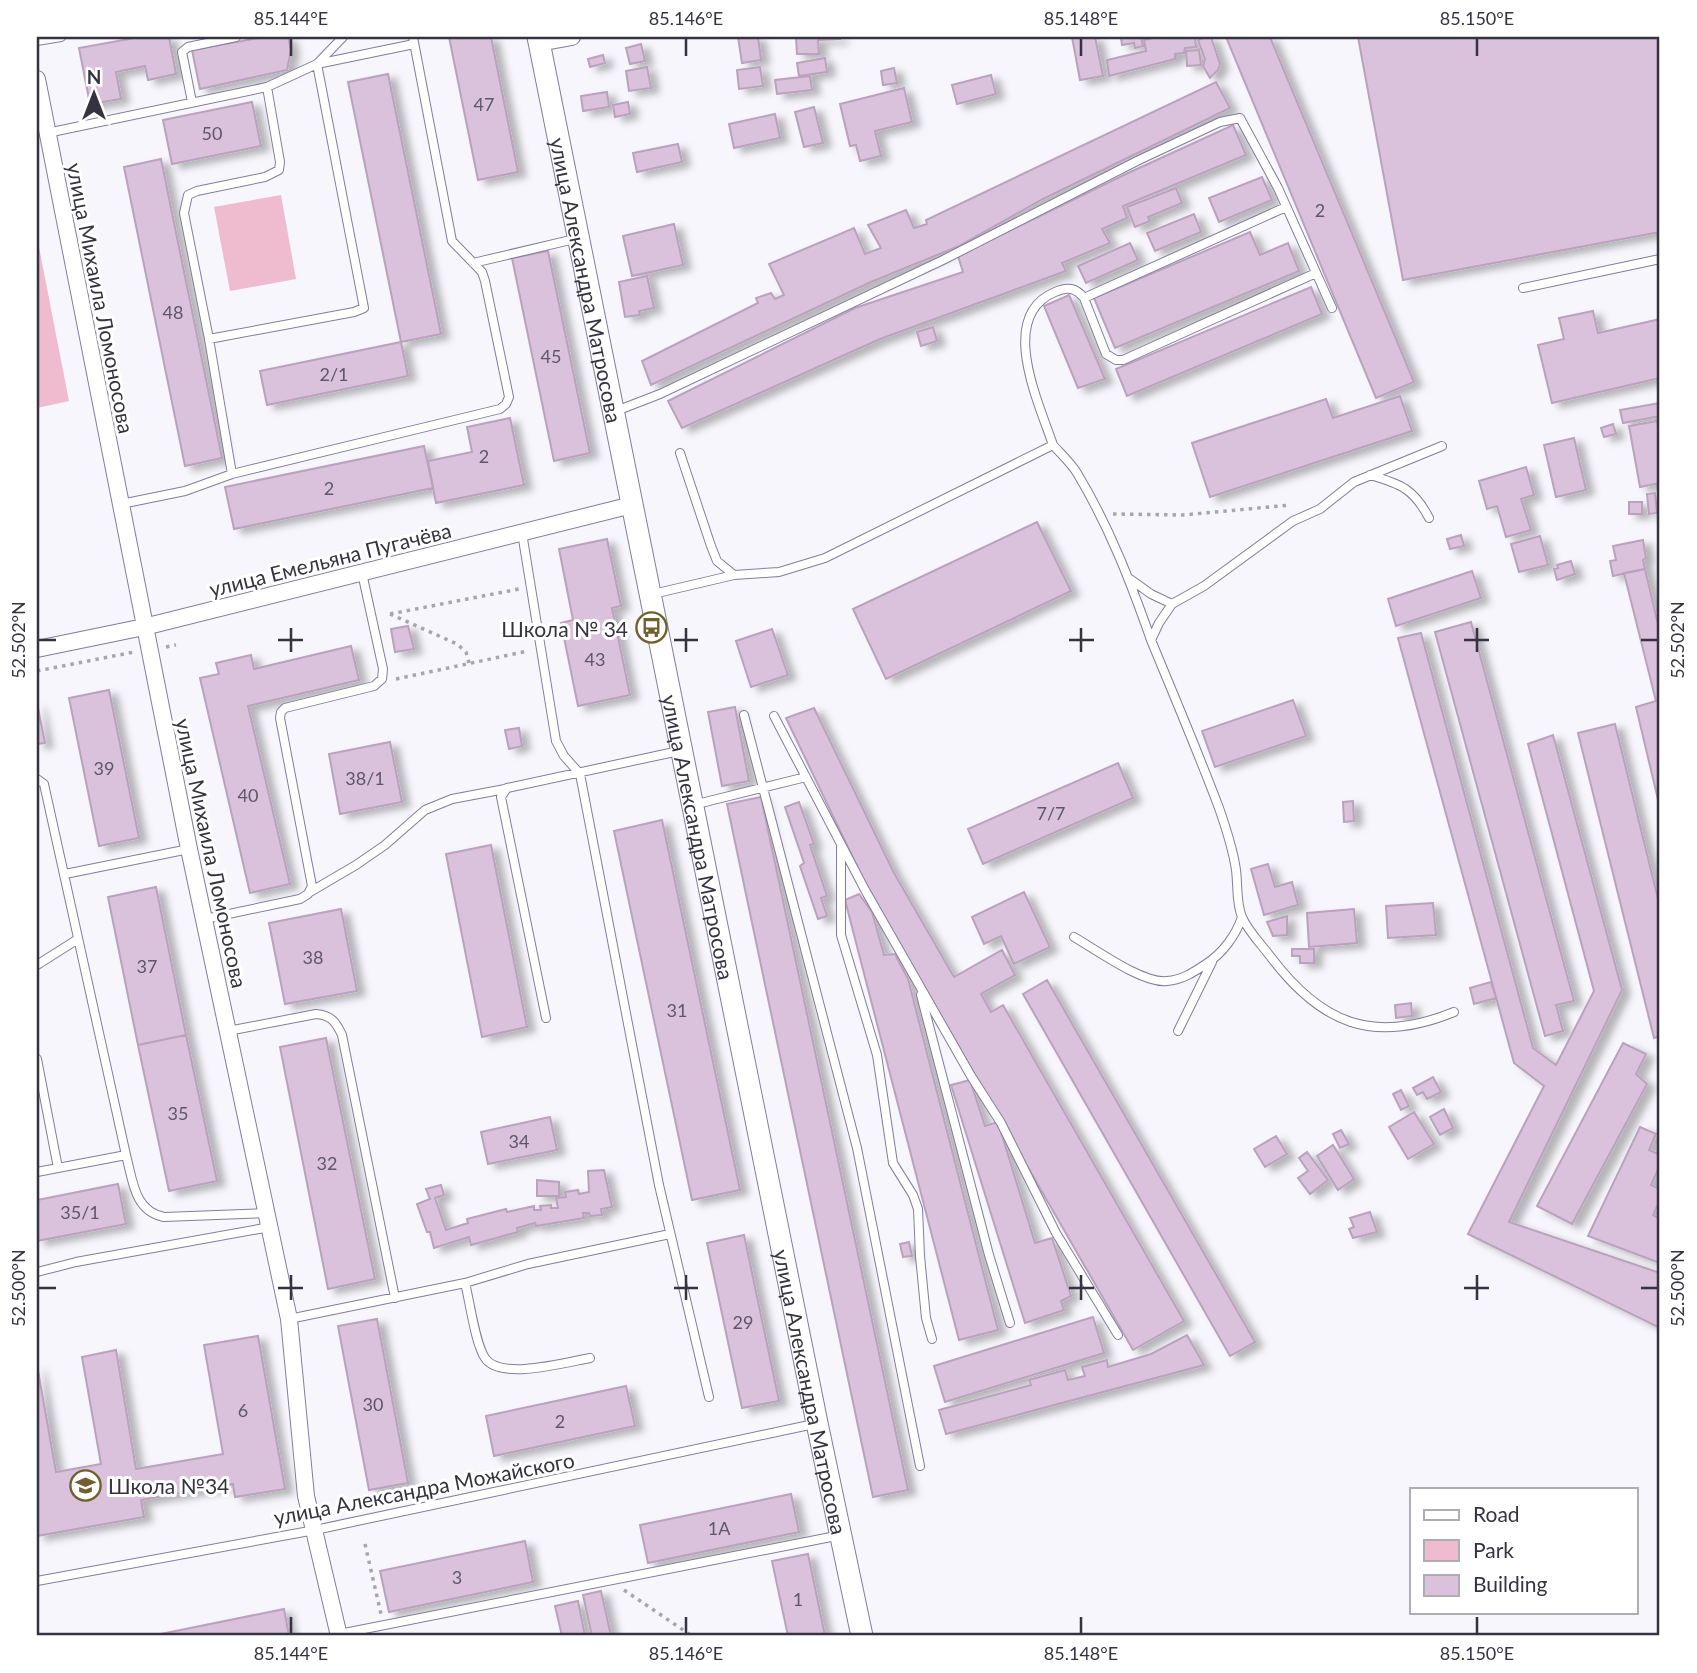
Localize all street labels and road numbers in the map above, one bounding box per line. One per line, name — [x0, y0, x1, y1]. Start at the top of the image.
street label: улица Александра Матросова — [546, 135, 628, 425]
street label: улица Михаила Ломоносова — [62, 161, 140, 435]
street label: улица Емельяна Пугачёва — [206, 517, 454, 601]
street label: улица Александра Матросова — [658, 692, 740, 982]
street label: улица Михаила Ломоносова — [171, 716, 253, 990]
street label: улица Александра Матросова — [770, 1247, 853, 1536]
street label: улица Александра Можайского — [271, 1447, 577, 1529]

